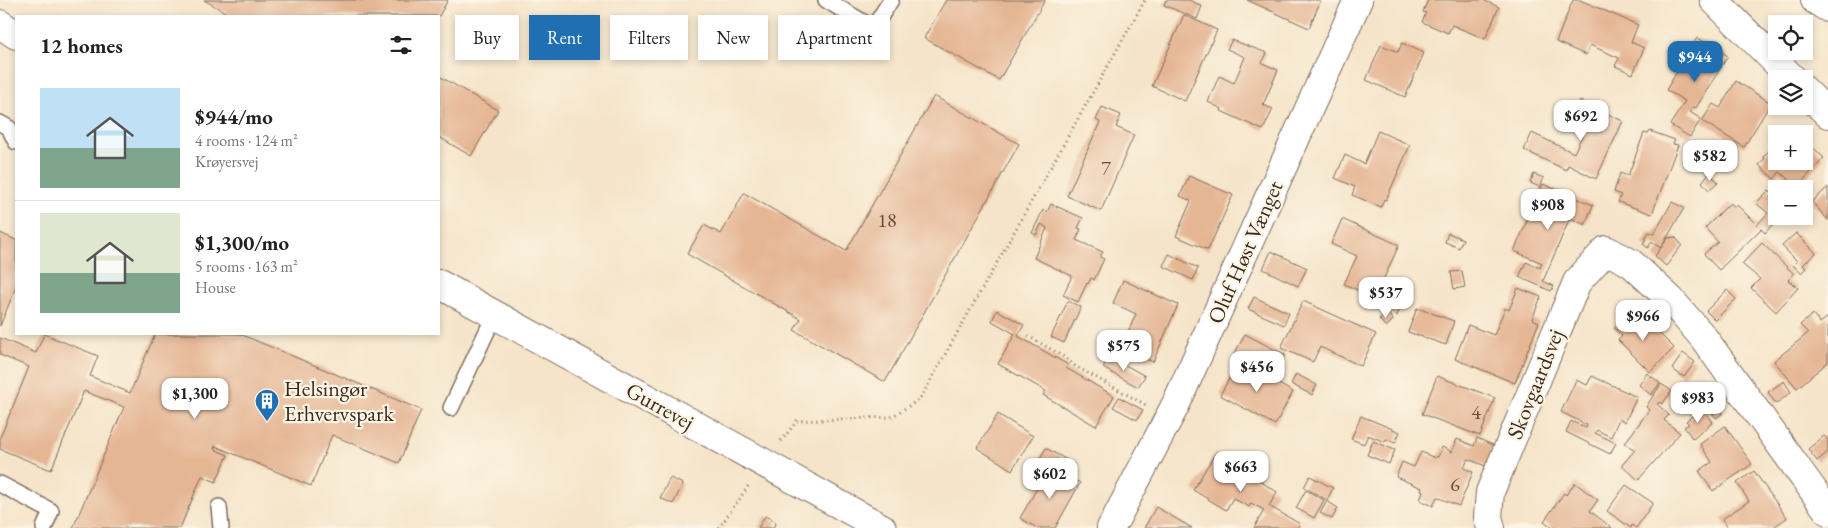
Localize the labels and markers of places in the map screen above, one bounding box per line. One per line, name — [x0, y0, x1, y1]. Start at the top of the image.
pin: $944 — [1665, 41, 1725, 83]
pin: $692 — [1551, 100, 1611, 142]
pin: $582 — [1680, 140, 1740, 182]
pin: $908 — [1518, 188, 1578, 231]
pin: $537 — [1356, 276, 1416, 319]
pin: $966 — [1613, 300, 1673, 342]
pin: $575 — [1094, 330, 1154, 372]
pin: $456 — [1227, 350, 1287, 393]
place label: Helsingør Erhvervspark — [284, 374, 394, 428]
pin: $1,300 — [154, 378, 236, 420]
pin: $983 — [1668, 382, 1728, 424]
building icon: Helsingør Erhvervspark — [254, 388, 280, 422]
pin: $663 — [1211, 450, 1271, 493]
pin: $602 — [1020, 458, 1080, 500]

